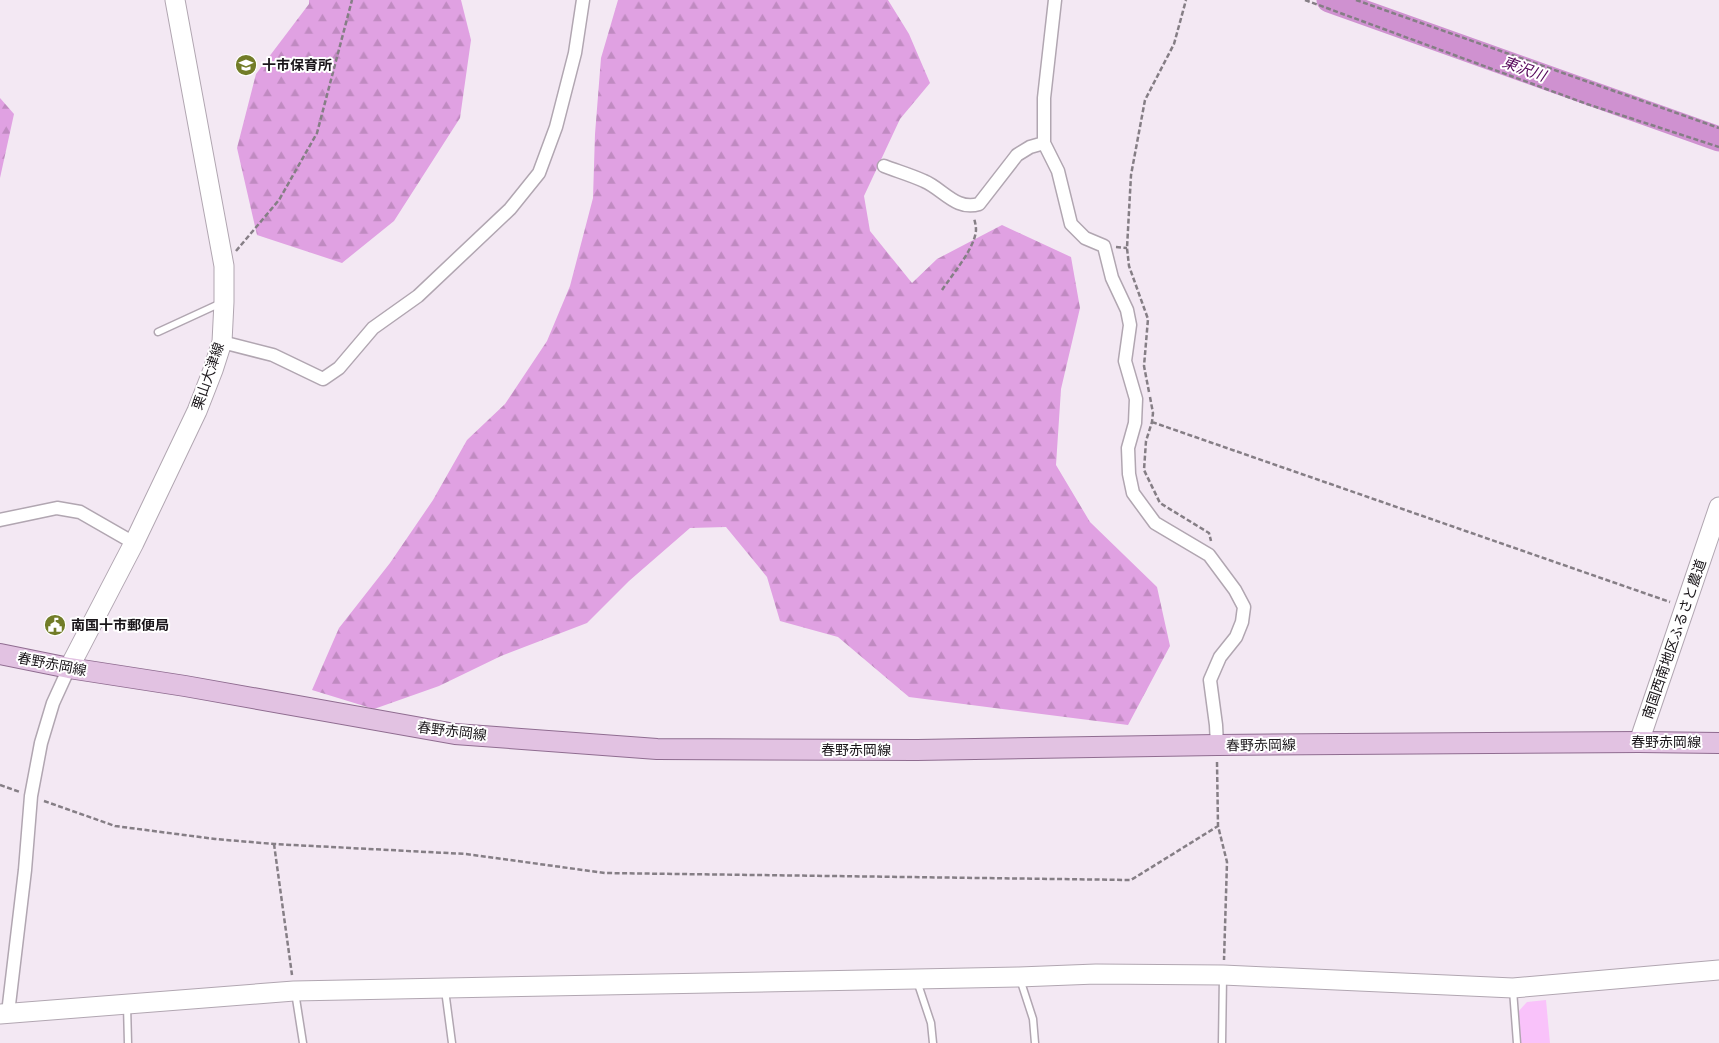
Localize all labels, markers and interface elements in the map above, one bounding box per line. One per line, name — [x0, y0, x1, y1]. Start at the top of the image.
water label: 東沢川 — [1500, 52, 1550, 85]
school or university icon: 十市保育所 — [234, 53, 258, 77]
place label: 十市保育所 — [262, 56, 332, 73]
street label: 栗山大津線 — [188, 340, 227, 412]
street label: 南国西南地区ふるさと農道 — [1638, 557, 1709, 721]
public building icon: 南国十市郵便局 — [43, 613, 67, 637]
place label: 南国十市郵便局 — [71, 616, 169, 633]
street label: 春野赤岡線 — [16, 648, 88, 679]
street label: 春野赤岡線 — [416, 718, 488, 743]
street label: 春野赤岡線 — [1631, 733, 1701, 750]
street label: 春野赤岡線 — [1226, 735, 1296, 754]
street label: 春野赤岡線 — [821, 741, 891, 758]

